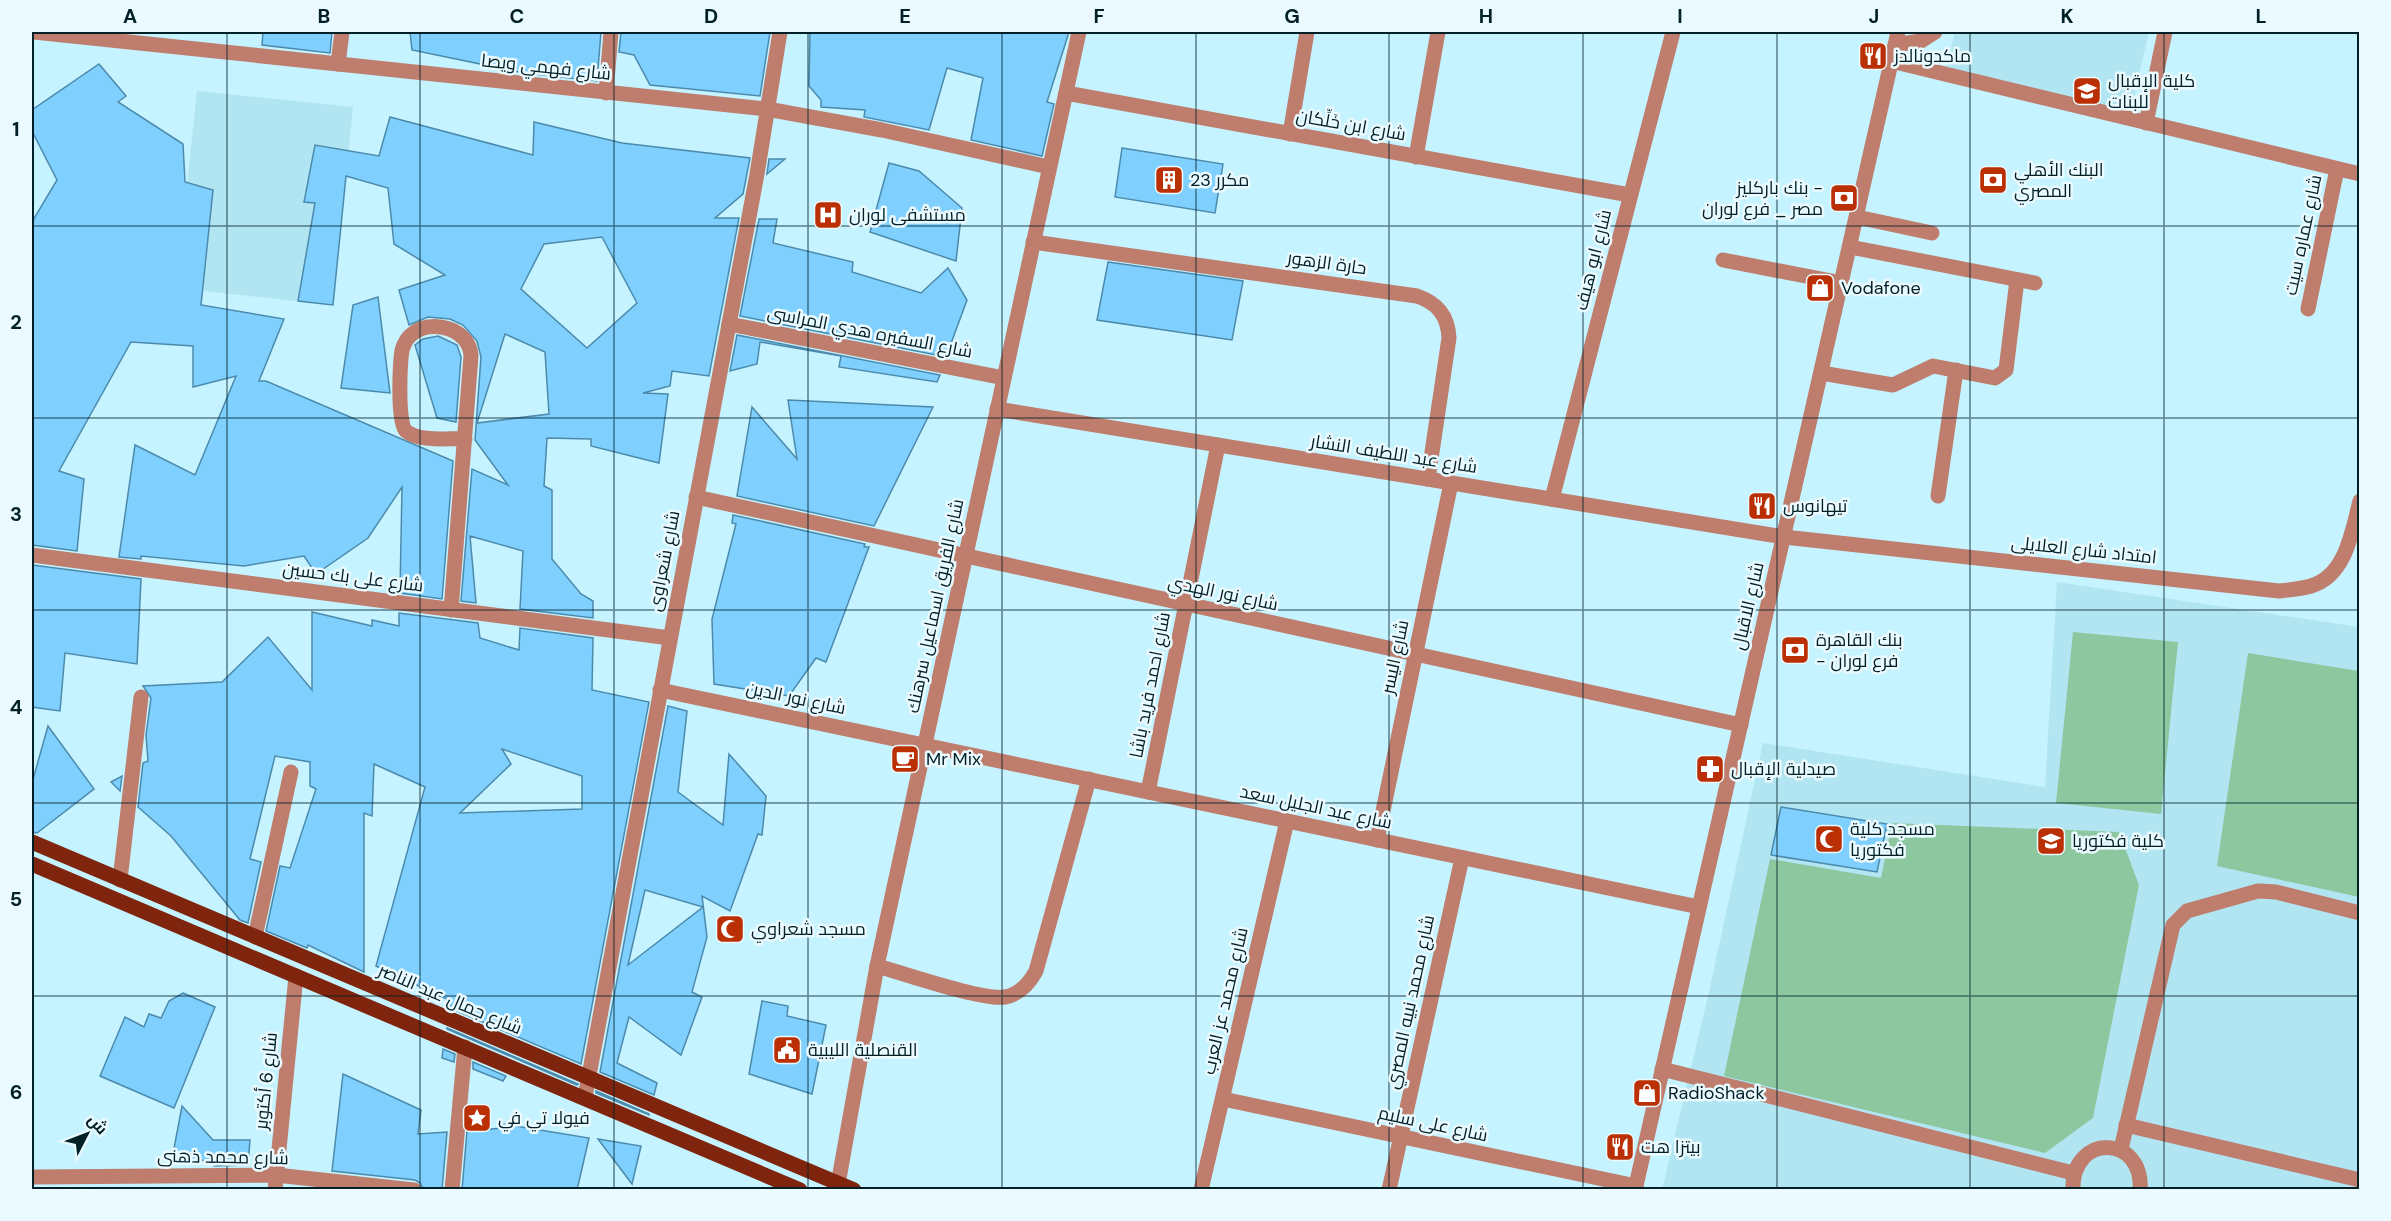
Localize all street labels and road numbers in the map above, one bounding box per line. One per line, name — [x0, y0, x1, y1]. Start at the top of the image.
street label: شارع فهمي ويصا — [480, 48, 612, 88]
street label: شارع ابن خَلِّكان — [1294, 102, 1408, 146]
street label: شارع عماره سيت — [2279, 173, 2327, 297]
street label: شارع ابو هيف — [1569, 207, 1617, 313]
street label: حارة الزهور — [1285, 245, 1368, 280]
street label: شارع السفيره هدي المراسى — [765, 300, 975, 366]
street label: شارع عبد اللطيف النشار — [1308, 429, 1479, 479]
street label: شارع الفريق اسماعيل سرهنك — [901, 497, 969, 715]
street label: شارع شعراوى — [642, 509, 686, 613]
street label: امتداد شارع العلايلى — [2010, 530, 2158, 570]
street label: شارع على بك حسين — [281, 556, 425, 598]
street label: شارع الاقبال — [1726, 560, 1770, 652]
street label: شارع نور الهدي — [1165, 570, 1280, 618]
street label: شارع احمد فريد باشا — [1124, 610, 1176, 760]
street label: شارع اليسر — [1375, 618, 1415, 697]
street label: شارع نور الدين — [744, 676, 848, 720]
street label: شارع عبد الجليل سعد — [1238, 779, 1394, 835]
street label: شارع محمد نبيه المصري — [1380, 913, 1442, 1092]
street label: شارع محمد عز العرب — [1196, 925, 1254, 1077]
street label: شارع جمال عبد الناصر — [373, 957, 526, 1040]
street label: شارع 6 أكتوبر — [249, 1031, 283, 1132]
street label: شارع على سليم — [1376, 1101, 1490, 1147]
street label: شارع محمد ذهنى — [157, 1144, 289, 1170]

